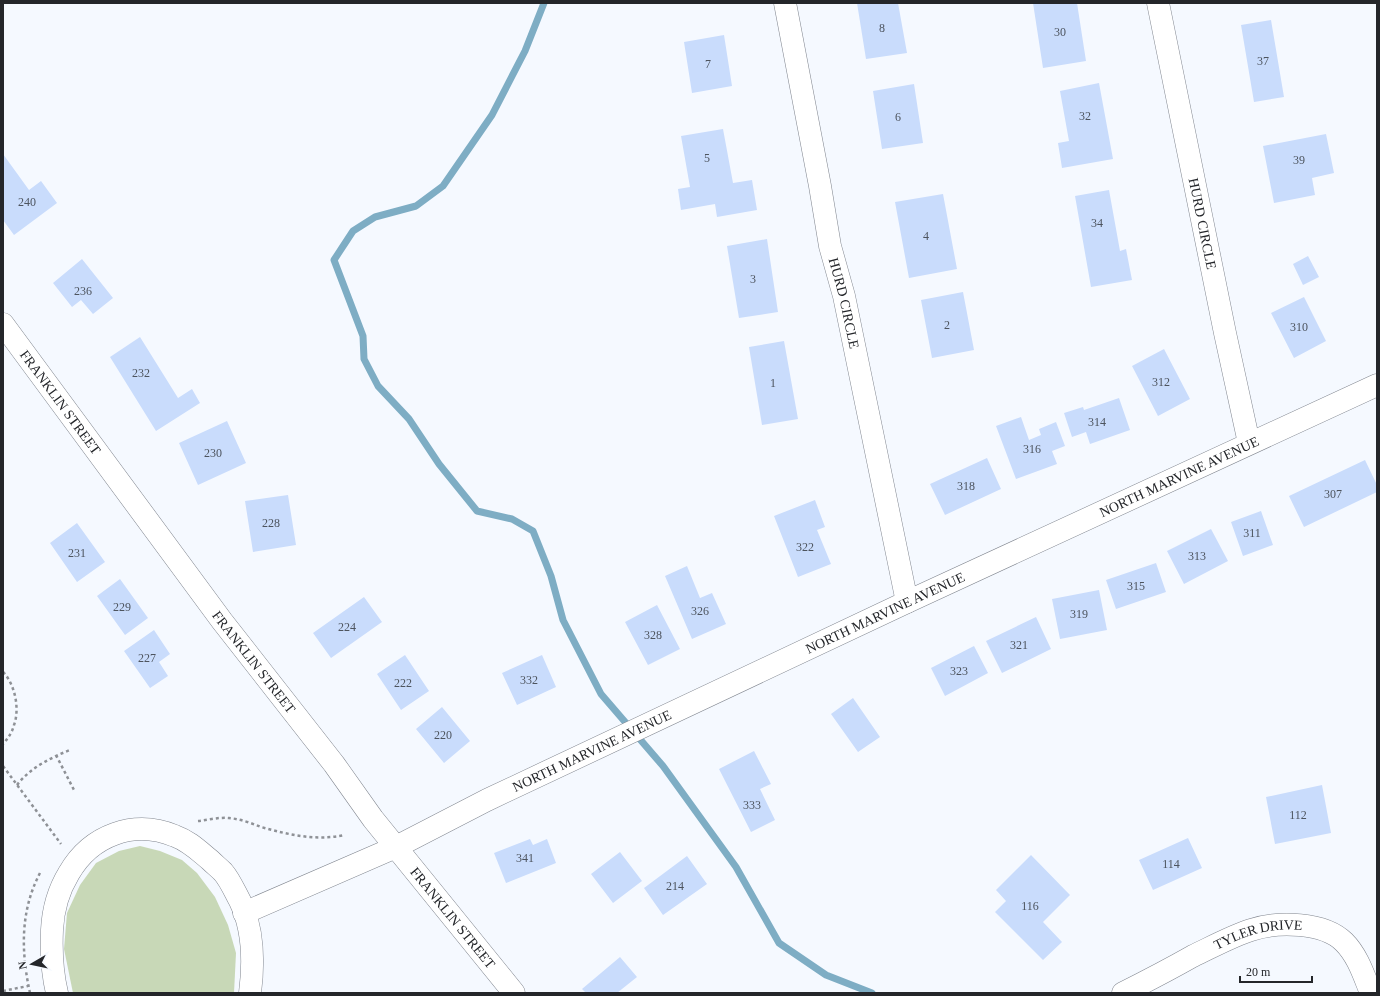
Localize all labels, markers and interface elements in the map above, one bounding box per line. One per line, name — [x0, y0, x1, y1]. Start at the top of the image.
house number: 8 — [879, 21, 885, 35]
house number: 30 — [1054, 25, 1066, 39]
house number: 37 — [1257, 54, 1269, 68]
house number: 7 — [705, 57, 711, 71]
house number: 32 — [1079, 109, 1091, 123]
house number: 6 — [895, 110, 901, 124]
house number: 5 — [704, 151, 710, 165]
house number: 39 — [1293, 153, 1305, 167]
street label: HURD CIRCLE — [1186, 176, 1219, 271]
house number: 240 — [18, 195, 36, 209]
house number: 34 — [1091, 216, 1103, 230]
house number: 4 — [923, 229, 929, 243]
street label: HURD CIRCLE — [826, 256, 862, 350]
house number: 3 — [750, 272, 756, 286]
house number: 236 — [74, 284, 92, 298]
house number: 2 — [944, 318, 950, 332]
house number: 310 — [1290, 320, 1308, 334]
street label: FRANKLIN STREET — [17, 347, 104, 457]
house number: 232 — [132, 366, 150, 380]
house number: 312 — [1152, 375, 1170, 389]
house number: 1 — [770, 376, 776, 390]
house number: 314 — [1088, 415, 1106, 429]
street label: NORTH MARVINE AVENUE — [1097, 433, 1261, 520]
house number: 316 — [1023, 442, 1041, 456]
house number: 230 — [204, 446, 222, 460]
house number: 318 — [957, 479, 975, 493]
house number: 307 — [1324, 487, 1342, 501]
house number: 228 — [262, 516, 280, 530]
house number: 311 — [1243, 526, 1261, 540]
house number: 322 — [796, 540, 814, 554]
house number: 231 — [68, 546, 86, 560]
house number: 313 — [1188, 549, 1206, 563]
street label: NORTH MARVINE AVENUE — [803, 569, 967, 656]
house number: 315 — [1127, 579, 1145, 593]
house number: 229 — [113, 600, 131, 614]
house number: 326 — [691, 604, 709, 618]
house number: 319 — [1070, 607, 1088, 621]
street label: FRANKLIN STREET — [209, 608, 299, 716]
house number: 224 — [338, 620, 356, 634]
house number: 328 — [644, 628, 662, 642]
house number: 321 — [1010, 638, 1028, 652]
house number: 227 — [138, 651, 156, 665]
house number: 323 — [950, 664, 968, 678]
house number: 332 — [520, 673, 538, 687]
house number: 222 — [394, 676, 412, 690]
street label: NORTH MARVINE AVENUE — [510, 707, 674, 794]
house number: 220 — [434, 728, 452, 742]
house number: 333 — [743, 798, 761, 812]
house number: 112 — [1289, 808, 1307, 822]
house number: 341 — [516, 851, 534, 865]
house number: 114 — [1162, 857, 1180, 871]
street label: FRANKLIN STREET — [407, 864, 499, 972]
house number: 214 — [666, 879, 684, 893]
house number: 116 — [1021, 899, 1039, 913]
street label: TYLER DRIVE — [1211, 917, 1303, 952]
north arrow — [12, 944, 52, 984]
scale bar — [1240, 958, 1312, 984]
text: N — [16, 961, 29, 970]
text: 20 m — [1246, 965, 1271, 979]

